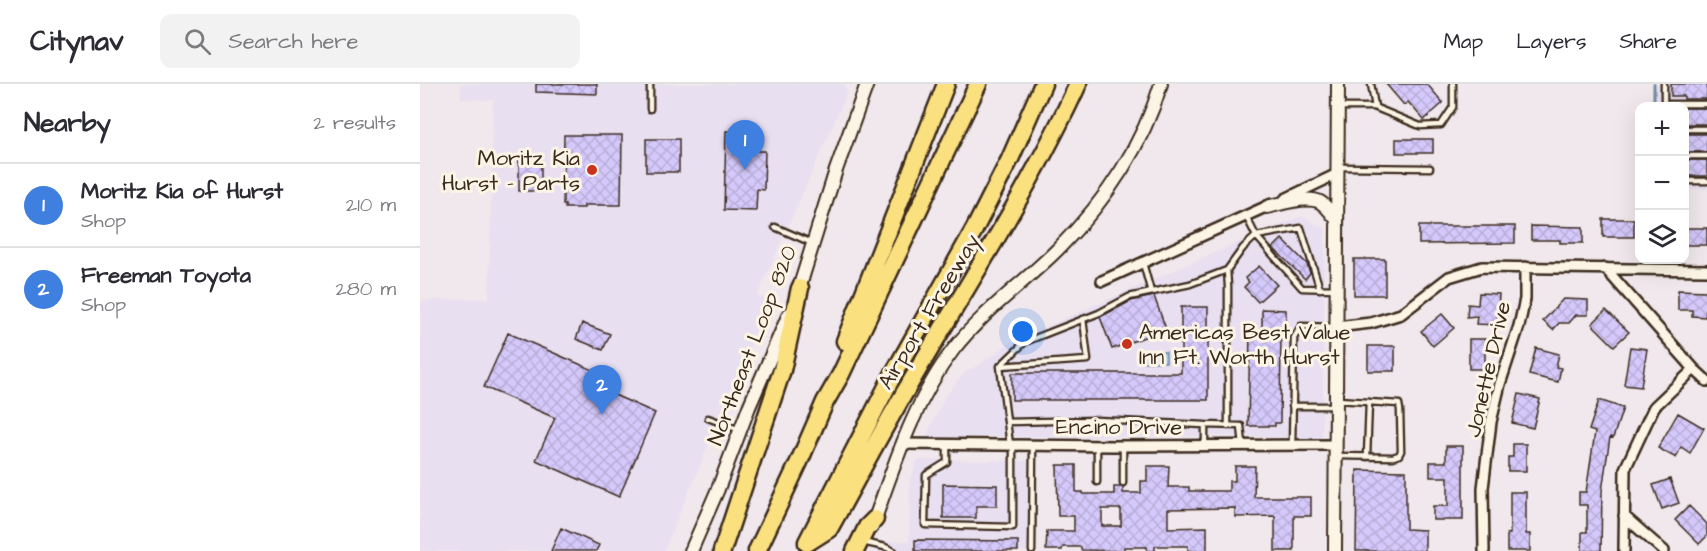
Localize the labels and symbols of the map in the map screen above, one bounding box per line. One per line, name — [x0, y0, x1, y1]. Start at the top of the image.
pin: 1 — [726, 120, 764, 170]
place label: Moritz Kia Hurst - Parts — [442, 143, 580, 199]
marker: Moritz Kia Hurst - Parts — [585, 163, 599, 177]
street label: Airport Freeway — [871, 228, 989, 396]
street label: Northeast Loop 820 — [700, 241, 805, 450]
street label: Jonette Drive — [1458, 298, 1519, 440]
your location — [1008, 317, 1037, 346]
place label: Americas Best Value Inn Ft. Worth Hurst — [1139, 317, 1350, 373]
marker: Americas Best Value Inn Ft. Worth Hurst — [1120, 337, 1134, 351]
pin: 2 — [582, 366, 621, 415]
street label: Encino Drive — [1056, 412, 1182, 443]

